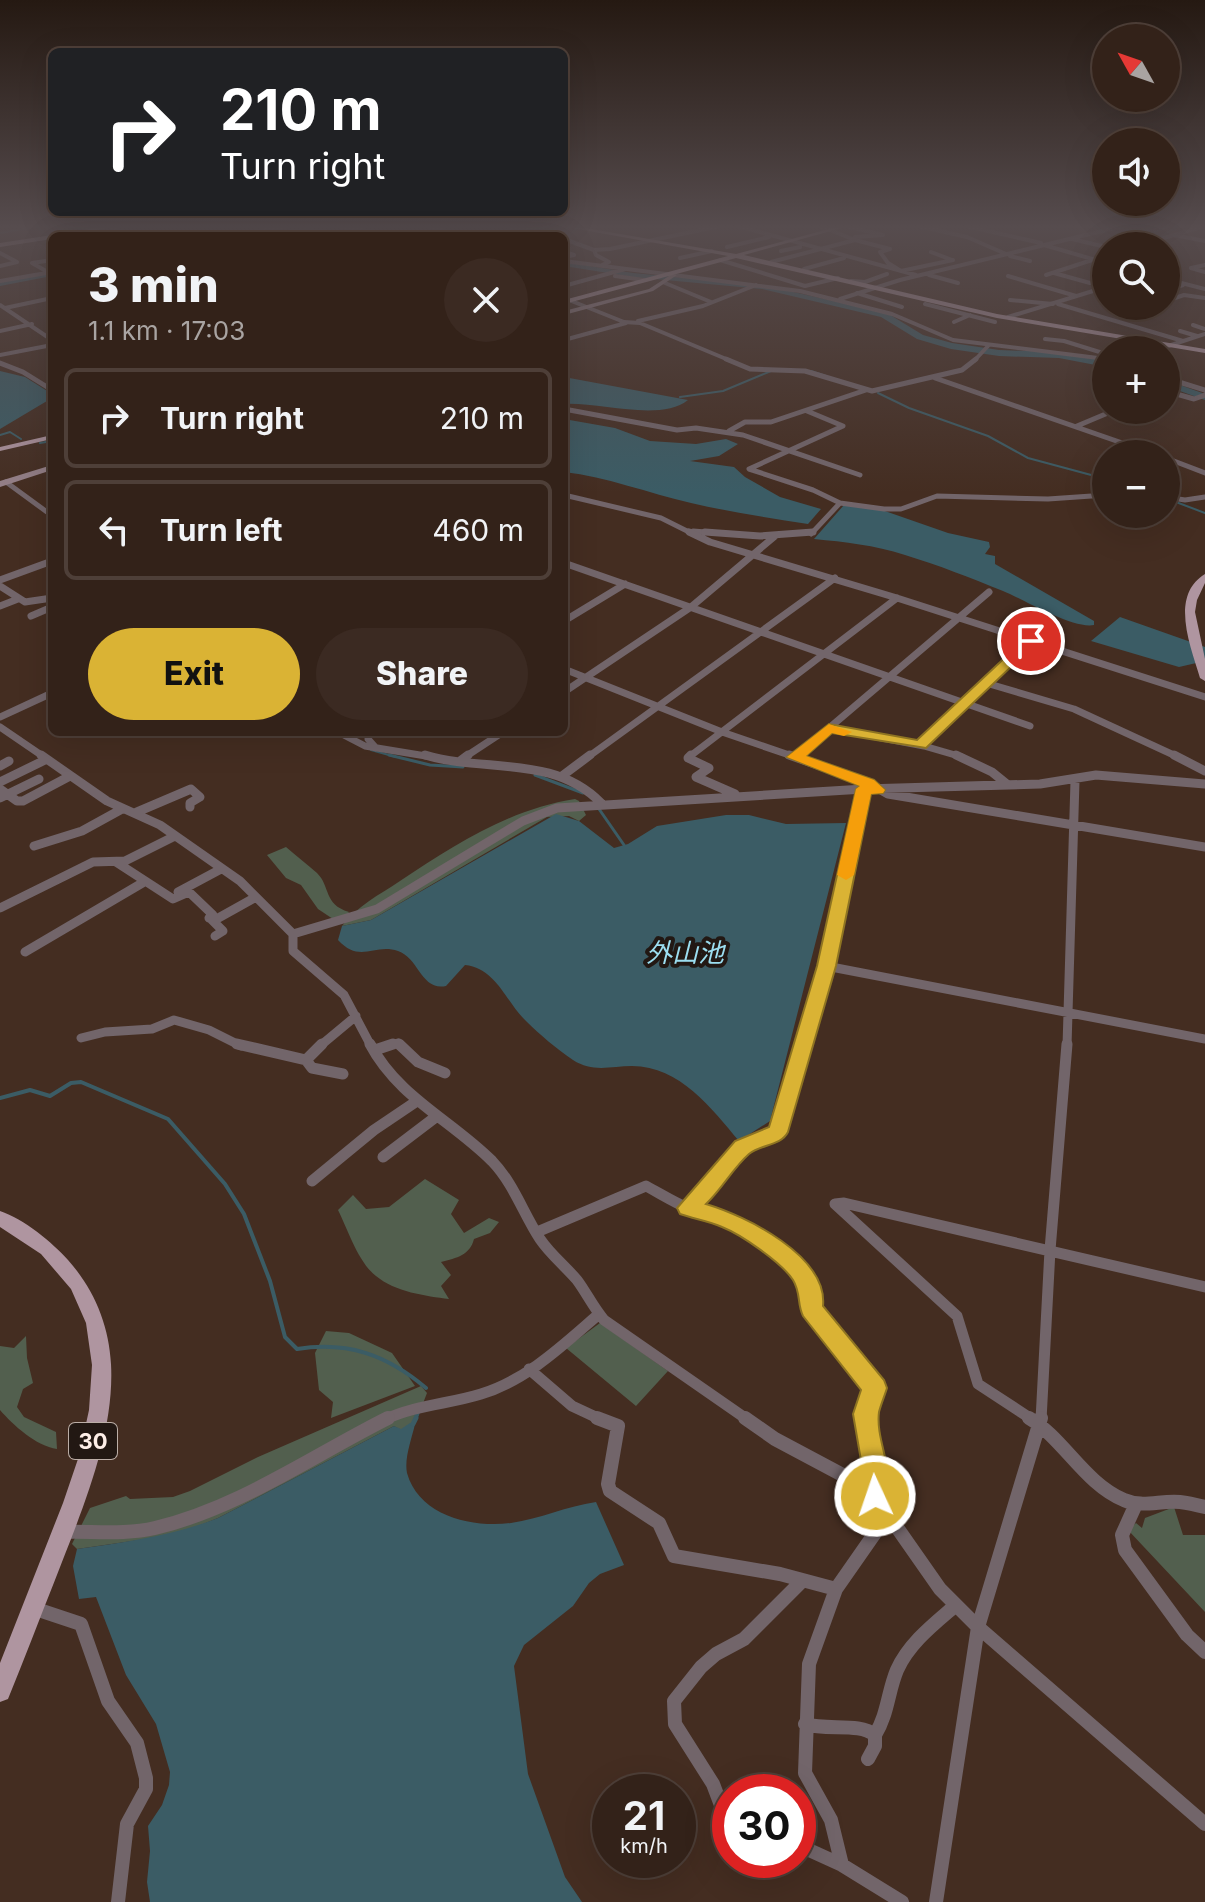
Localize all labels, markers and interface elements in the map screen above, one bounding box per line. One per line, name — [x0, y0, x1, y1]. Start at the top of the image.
north arrow — [1092, 24, 1180, 112]
map controls — [1092, 24, 1180, 528]
text: 210 m — [220, 76, 382, 144]
icon: right — [88, 80, 192, 184]
button: sound — [1092, 128, 1180, 216]
text: Turn right — [220, 144, 385, 188]
button: search — [1092, 232, 1180, 320]
text: 3 min — [88, 255, 219, 314]
button: close — [444, 258, 528, 342]
text: 1.1 km · 17:03 — [88, 315, 245, 346]
button: + — [1092, 336, 1180, 424]
icon: right — [92, 396, 136, 440]
text: Turn right — [160, 400, 304, 436]
text: 210 m — [440, 400, 524, 436]
button: − — [1092, 440, 1180, 528]
icon: left — [92, 508, 136, 552]
text: Turn left — [160, 512, 282, 548]
text: 460 m — [432, 512, 524, 548]
pin — [997, 607, 1065, 675]
icon: arrive — [1009, 619, 1053, 663]
button: Exit — [88, 628, 300, 720]
button: Share — [316, 628, 528, 720]
water label: 外山池 — [646, 937, 727, 968]
road number: 30 — [69, 1423, 117, 1459]
position arrow — [833, 1454, 917, 1538]
speed limit sign: 30 — [712, 1774, 816, 1878]
text: 21 — [623, 1791, 665, 1840]
text: km/h — [620, 1834, 668, 1858]

